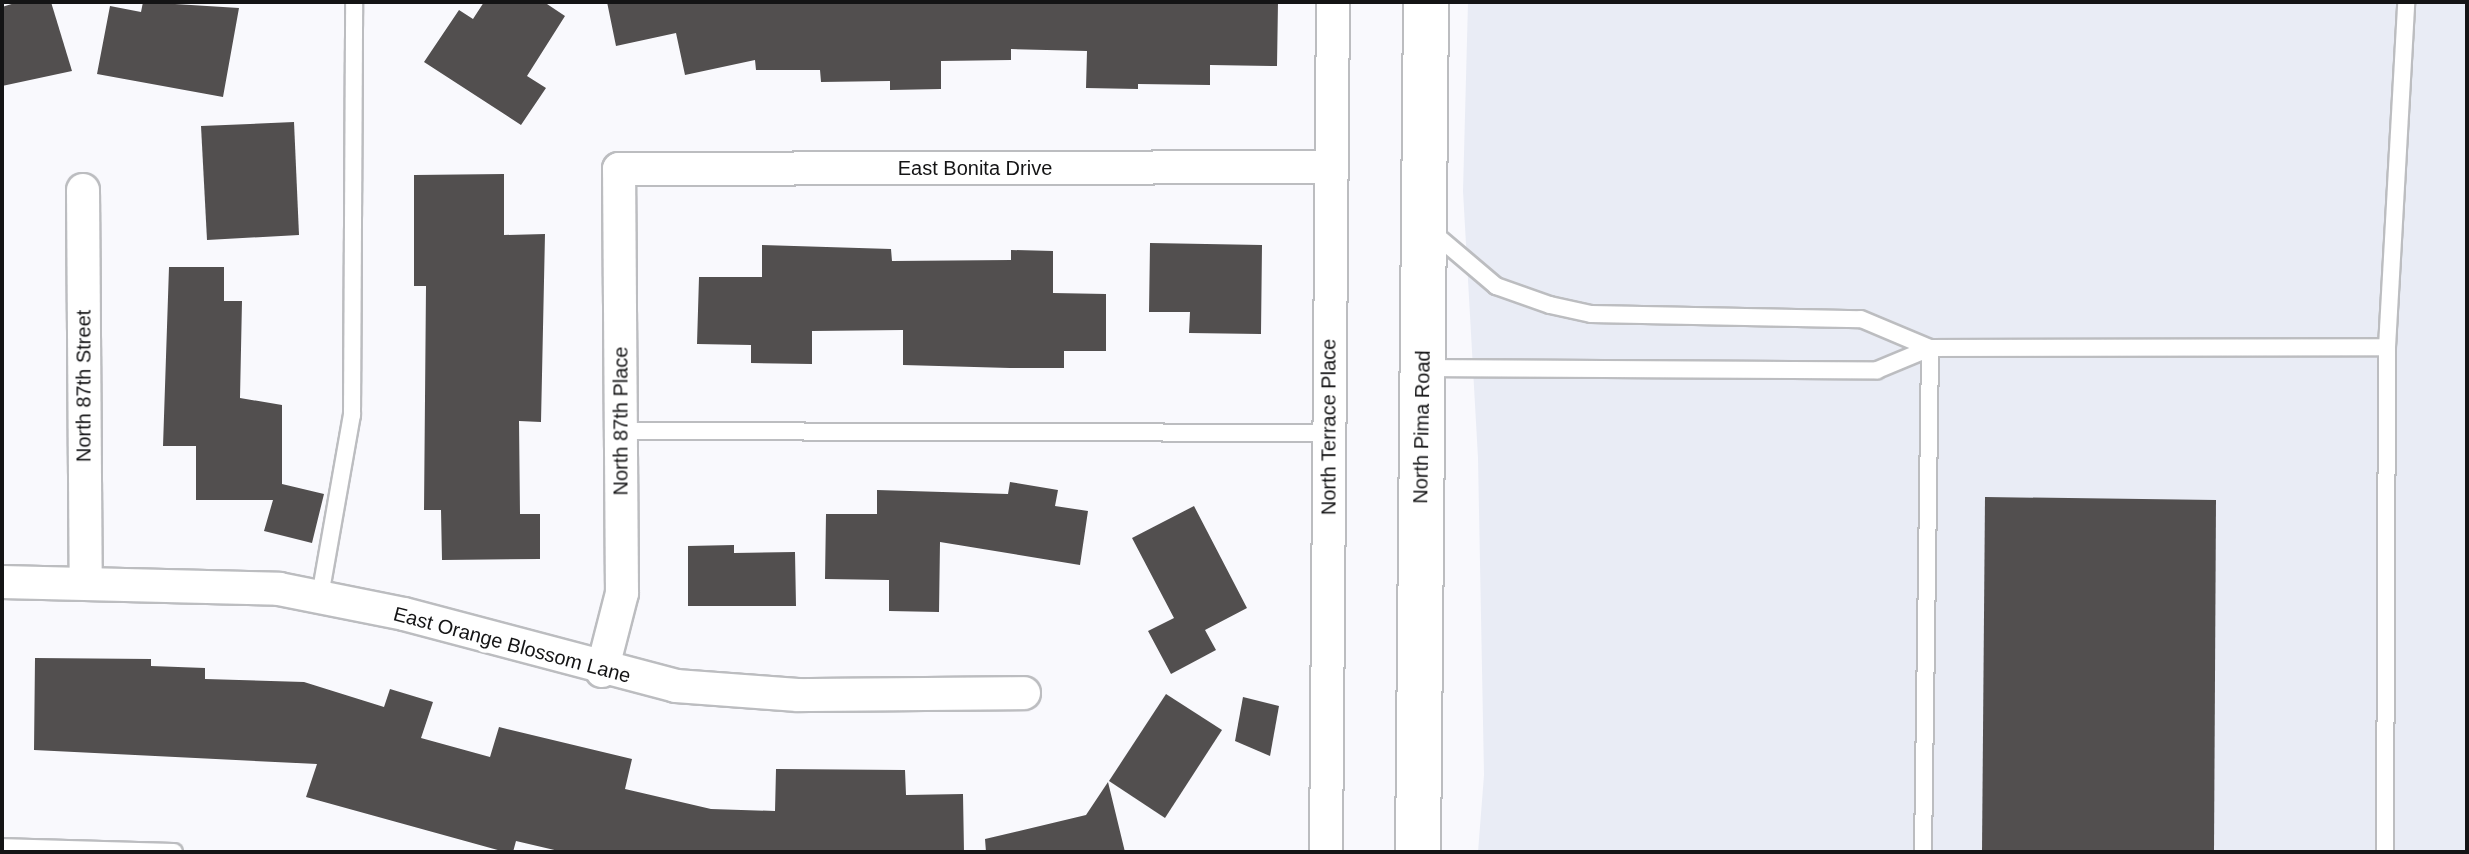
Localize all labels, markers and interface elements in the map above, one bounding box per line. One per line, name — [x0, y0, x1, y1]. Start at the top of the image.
street label: East Bonita Drive — [898, 156, 1052, 180]
street label: North 87th Street — [72, 310, 96, 462]
street label: North Terrace Place — [1317, 339, 1341, 515]
street label: North 87th Place — [609, 347, 633, 495]
street label: North Pima Road — [1409, 350, 1435, 504]
street label: East Orange Blossom Lane — [391, 602, 633, 688]

